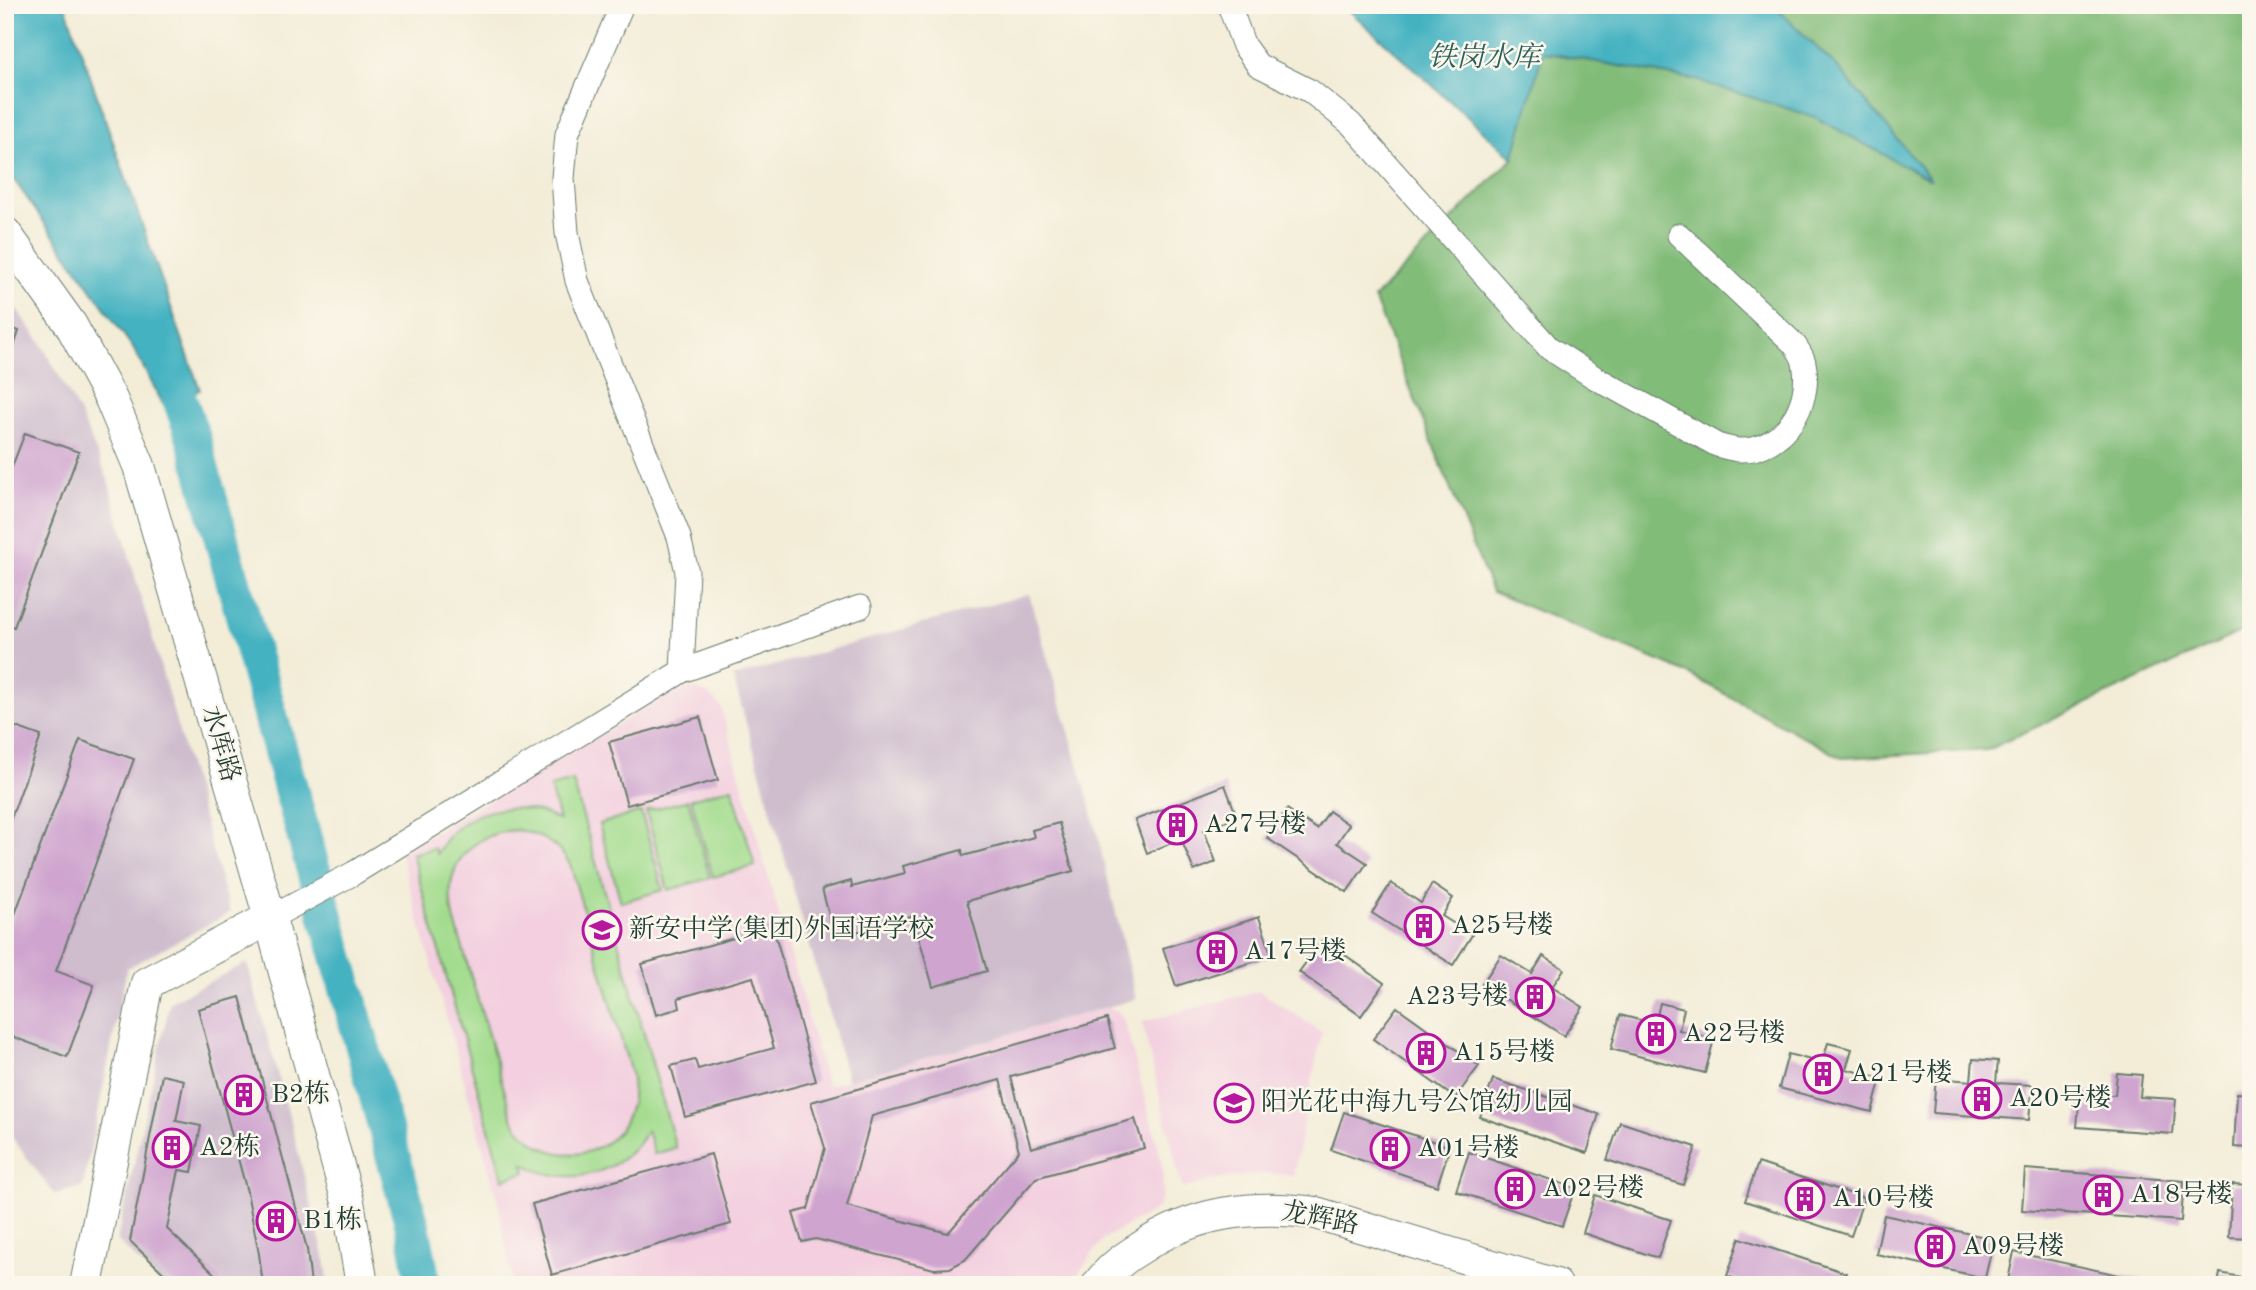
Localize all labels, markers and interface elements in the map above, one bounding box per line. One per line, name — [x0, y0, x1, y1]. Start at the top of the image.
water label: 铁岗水库 — [1428, 42, 1544, 73]
street label: 水库路 — [197, 702, 245, 785]
building icon: A27号楼 — [1156, 804, 1198, 846]
place label: A27号楼 — [1204, 810, 1306, 838]
building icon: A25号楼 — [1403, 905, 1445, 947]
school or university icon: 新安中学(集团)外国语学校 — [581, 909, 623, 951]
place label: A25号楼 — [1451, 911, 1553, 939]
place label: 新安中学(集团)外国语学校 — [629, 914, 934, 943]
building icon: A17号楼 — [1196, 931, 1238, 973]
place label: A17号楼 — [1244, 937, 1346, 965]
building icon: A23号楼 — [1514, 976, 1556, 1018]
place label: A23号楼 — [1406, 982, 1508, 1010]
building icon: A22号楼 — [1635, 1013, 1677, 1055]
place label: A22号楼 — [1683, 1019, 1785, 1047]
building icon: A15号楼 — [1405, 1032, 1447, 1074]
place label: A15号楼 — [1453, 1038, 1555, 1066]
building icon: A21号楼 — [1802, 1053, 1844, 1095]
place label: A21号楼 — [1850, 1059, 1952, 1087]
building icon: B2栋 — [223, 1074, 265, 1116]
building icon: A20号楼 — [1961, 1078, 2003, 1120]
place label: B2栋 — [271, 1080, 330, 1108]
school or university icon: 阳光花中海九号公馆幼儿园 — [1213, 1082, 1255, 1124]
place label: A20号楼 — [2009, 1084, 2111, 1112]
place label: 阳光花中海九号公馆幼儿园 — [1261, 1088, 1573, 1116]
building icon: A2栋 — [151, 1127, 193, 1169]
building icon: A01号楼 — [1369, 1128, 1411, 1170]
place label: A2栋 — [199, 1133, 260, 1161]
place label: A01号楼 — [1417, 1134, 1519, 1162]
building icon: A02号楼 — [1494, 1168, 1536, 1210]
place label: A02号楼 — [1542, 1174, 1644, 1202]
building icon: A18号楼 — [2082, 1174, 2124, 1216]
building icon: A10号楼 — [1784, 1178, 1826, 1220]
place label: A18号楼 — [2130, 1180, 2232, 1208]
place label: A10号楼 — [1832, 1184, 1934, 1212]
street label: 龙辉路 — [1279, 1197, 1361, 1239]
building icon: B1栋 — [255, 1200, 297, 1242]
place label: B1栋 — [303, 1206, 362, 1234]
building icon: A09号楼 — [1914, 1226, 1956, 1268]
place label: A09号楼 — [1962, 1232, 2064, 1260]

